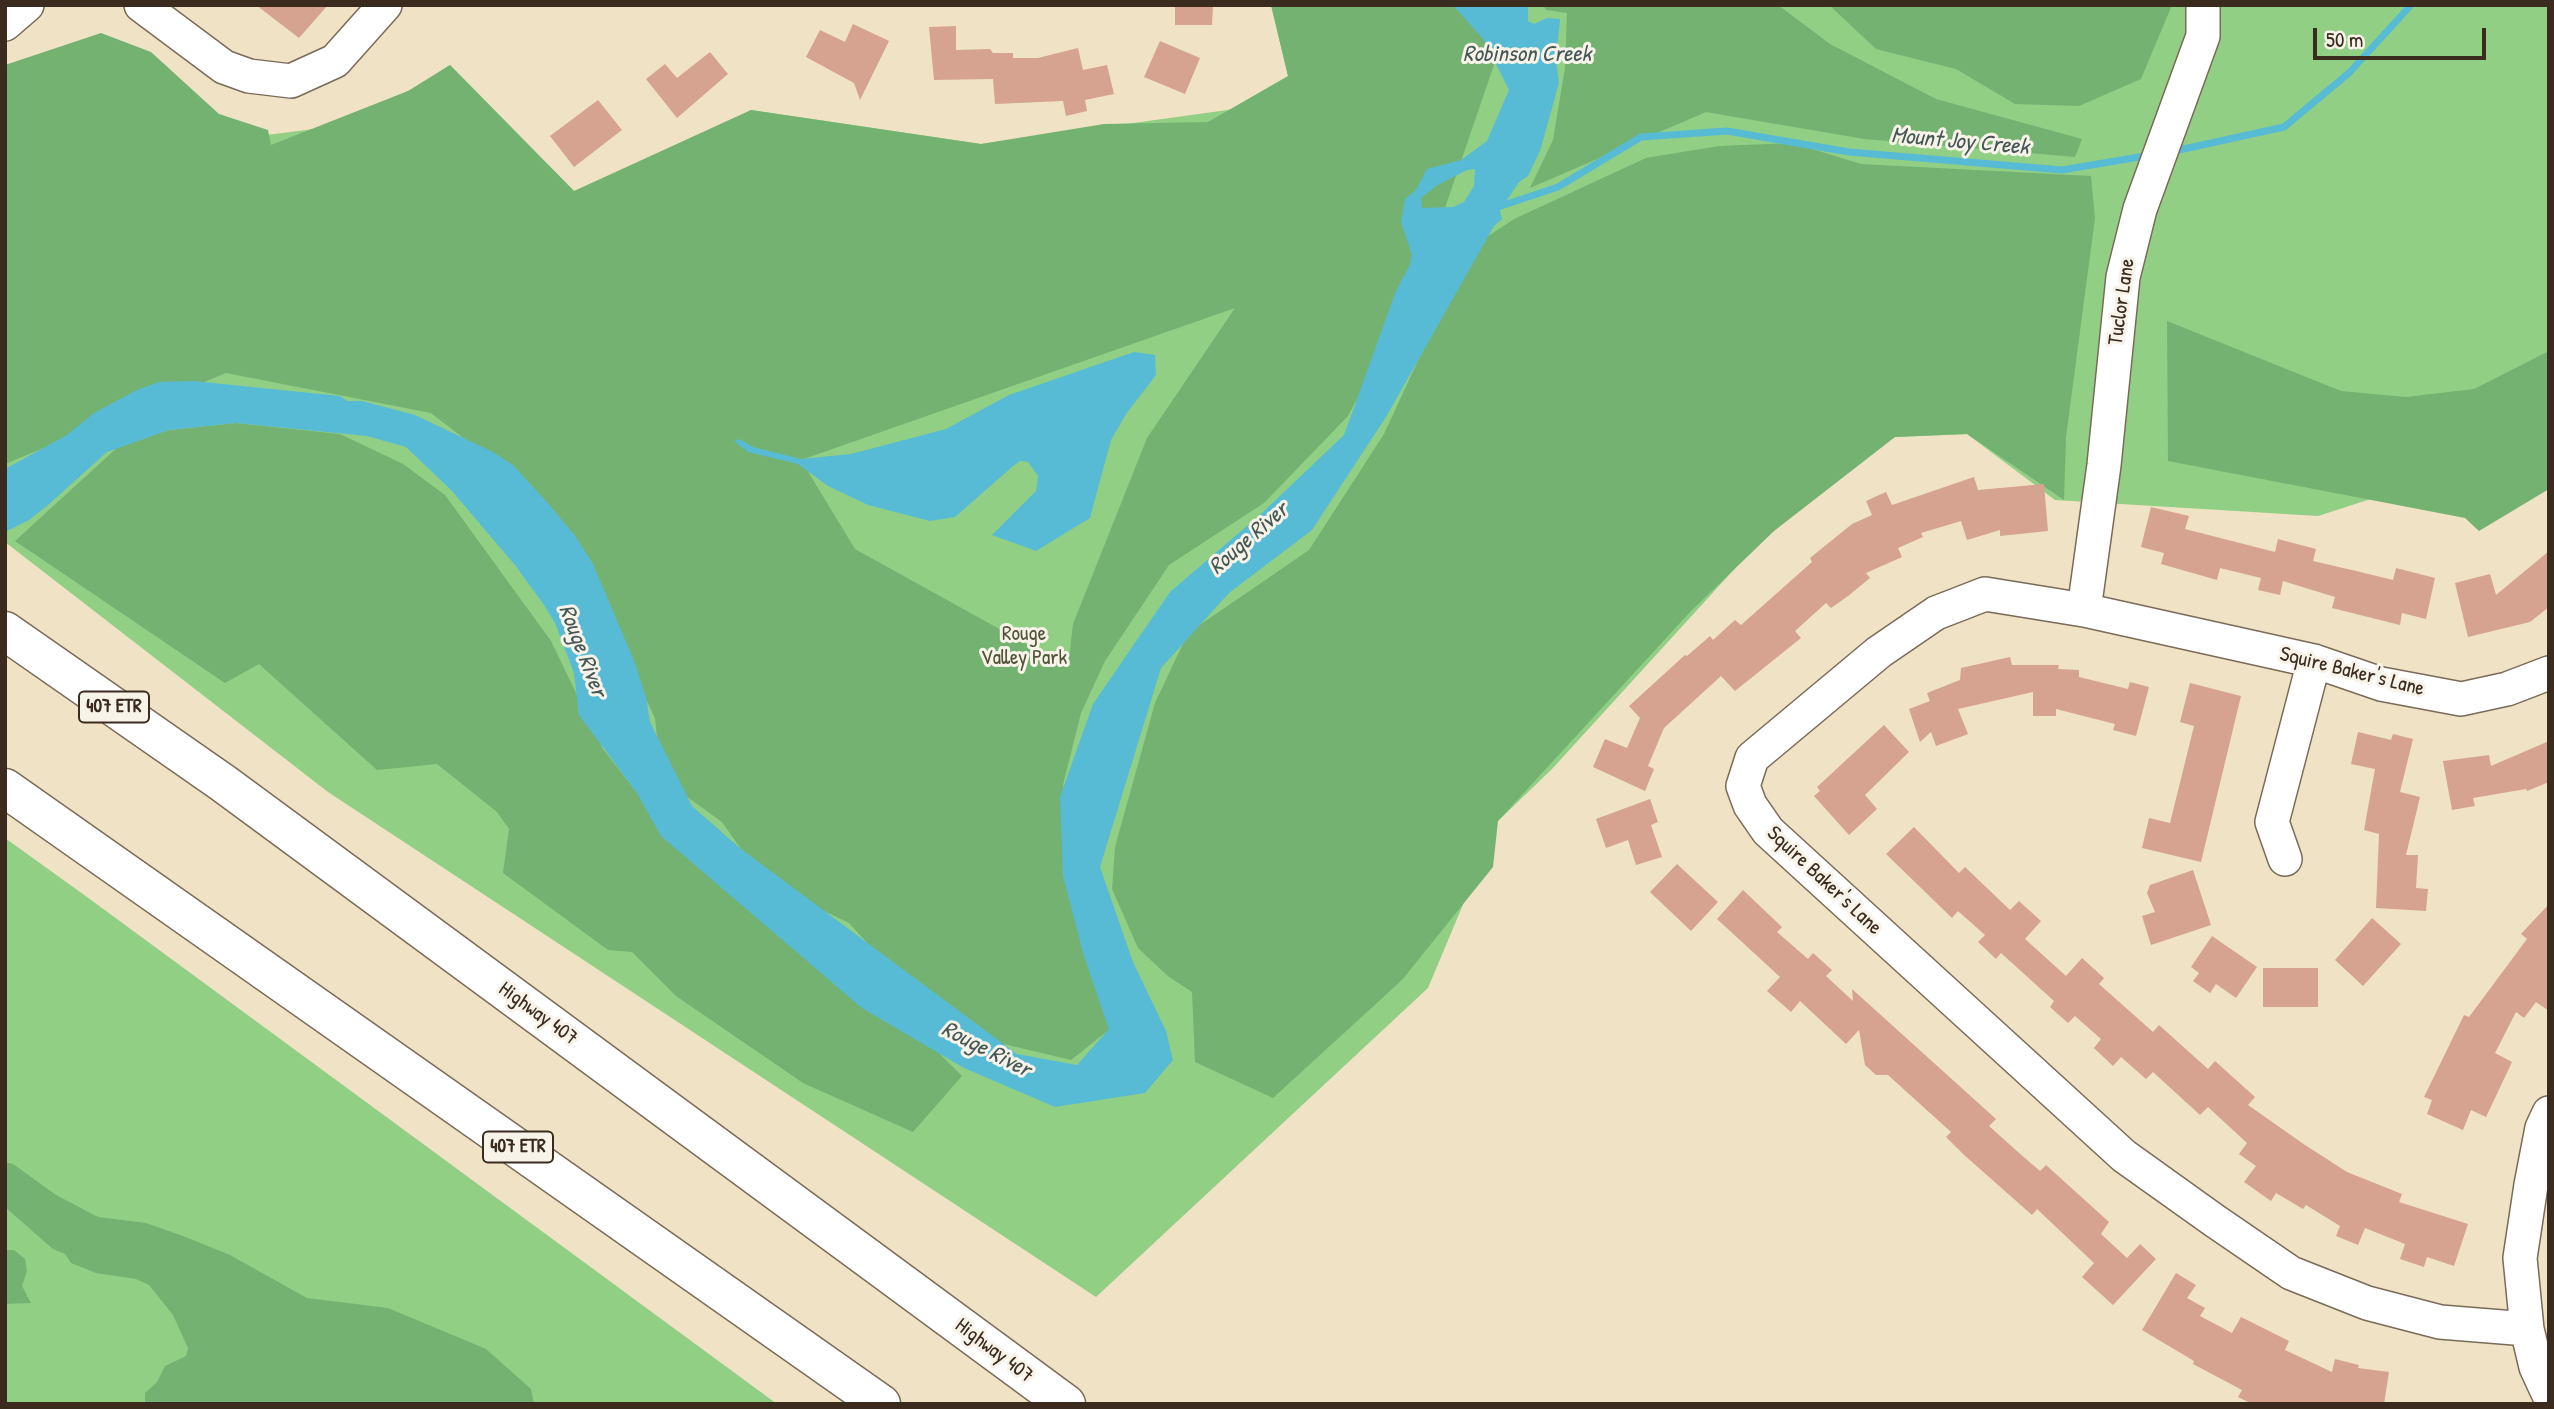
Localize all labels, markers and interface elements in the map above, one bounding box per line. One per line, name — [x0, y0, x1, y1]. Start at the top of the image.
scale bar — [2316, 14, 2489, 58]
text: 50 m — [2326, 25, 2363, 54]
water label: Robinson Creek — [1463, 41, 1591, 69]
water label: Mount Joy Creek — [1890, 122, 2030, 162]
street label: Tuclor Lane — [2103, 257, 2141, 347]
water label: Rouge River — [1204, 497, 1294, 581]
water label: Rouge River — [552, 601, 612, 701]
park label: Rouge Valley Park — [981, 621, 1067, 671]
street label: Squire Baker's Lane — [2277, 642, 2427, 702]
road number: 407 ETR — [79, 692, 149, 722]
street label: Squire Baker's Lane — [1761, 821, 1887, 941]
street label: Highway 407 — [493, 977, 583, 1051]
water label: Rouge River — [937, 1016, 1035, 1084]
road number: 407 ETR — [483, 1132, 553, 1162]
street label: Highway 407 — [950, 1313, 1038, 1389]

